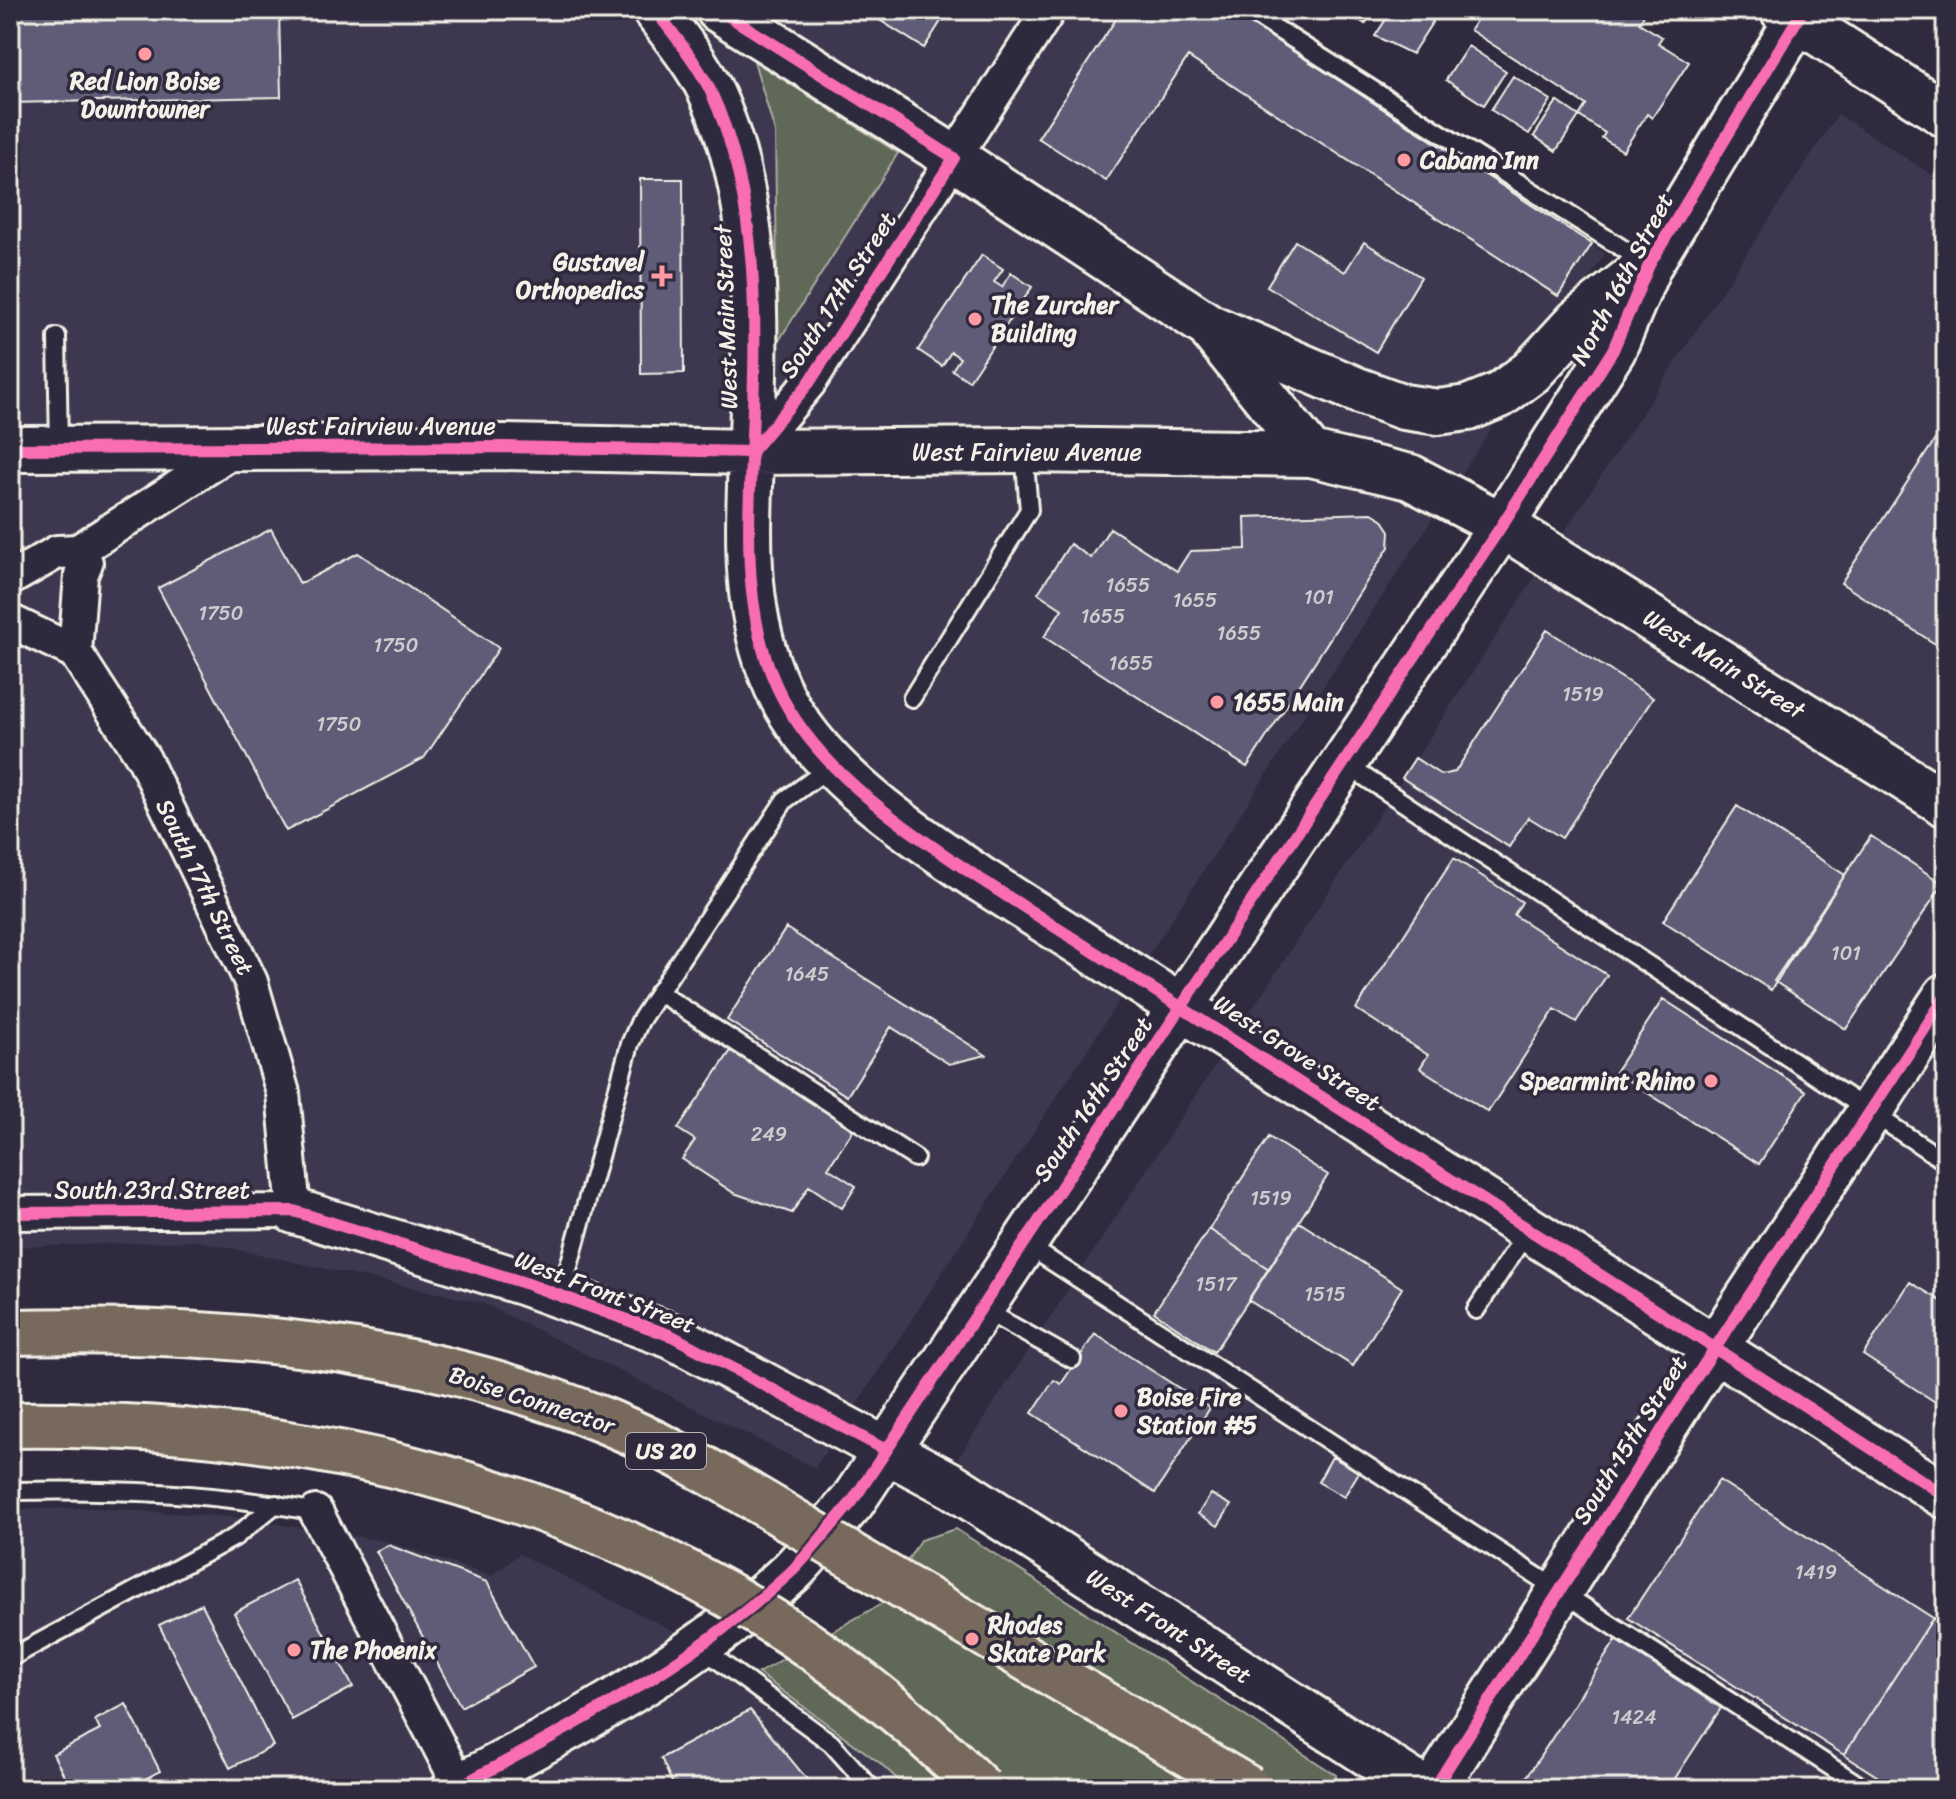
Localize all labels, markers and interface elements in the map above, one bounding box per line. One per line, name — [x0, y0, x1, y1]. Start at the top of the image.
marker: Red Lion Boise Downtowner — [136, 45, 154, 63]
place label: Red Lion Boise Downtowner — [69, 60, 221, 130]
place label: Cabana Inn — [1419, 139, 1539, 181]
marker: Cabana Inn — [1395, 151, 1413, 169]
street label: North 16th Street — [1559, 185, 1685, 373]
street label: South 17th Street — [768, 203, 908, 387]
street label: West Main Street — [702, 223, 750, 410]
place label: Gustavel Orthopedics — [516, 241, 645, 311]
marker: Gustavel Orthopedics — [651, 265, 673, 287]
place label: The Zurcher Building — [991, 284, 1120, 354]
marker: The Zurcher Building — [966, 310, 984, 328]
street label: West Fairview Avenue — [266, 405, 496, 447]
street label: West Fairview Avenue — [912, 431, 1142, 473]
house number: 1655 — [1106, 568, 1150, 603]
house number: 101 — [1304, 580, 1334, 615]
house number: 1655 — [1173, 583, 1217, 618]
house number: 1750 — [199, 596, 243, 631]
street label: West Main Street — [1635, 597, 1815, 731]
house number: 1655 — [1081, 599, 1125, 634]
house number: 1655 — [1217, 616, 1261, 651]
house number: 1750 — [374, 628, 418, 663]
house number: 1655 — [1109, 646, 1153, 681]
house number: 1519 — [1562, 677, 1604, 712]
place label: 1655 Main — [1233, 681, 1344, 723]
marker: 1655 Main — [1208, 693, 1226, 711]
house number: 1750 — [317, 707, 361, 742]
street label: South 17th Street — [144, 791, 266, 983]
house number: 101 — [1831, 936, 1861, 971]
house number: 1645 — [785, 957, 829, 992]
street label: West Grove Street — [1205, 983, 1389, 1123]
street label: South 16th Street — [1022, 1007, 1164, 1191]
place label: Spearmint Rhino — [1518, 1060, 1696, 1102]
marker: Spearmint Rhino — [1702, 1072, 1720, 1090]
house number: 249 — [751, 1117, 787, 1152]
street label: South 23rd Street — [54, 1169, 250, 1211]
house number: 1519 — [1250, 1181, 1292, 1216]
street label: West Front Street — [508, 1238, 702, 1346]
house number: 1517 — [1196, 1267, 1238, 1302]
house number: 1515 — [1304, 1277, 1346, 1312]
street label: South 15th Street — [1561, 1347, 1699, 1533]
street label: Boise Connector — [443, 1353, 622, 1447]
place label: Boise Fire Station #5 — [1136, 1376, 1257, 1446]
marker: Boise Fire Station #5 — [1112, 1402, 1130, 1420]
road number: US 20 — [626, 1433, 706, 1469]
house number: 1419 — [1795, 1555, 1837, 1590]
street label: West Front Street — [1078, 1556, 1260, 1696]
place label: Rhodes Skate Park — [987, 1604, 1107, 1674]
place label: The Phoenix — [310, 1629, 438, 1671]
marker: Rhodes Skate Park — [963, 1630, 981, 1648]
marker: The Phoenix — [285, 1641, 303, 1659]
house number: 1424 — [1611, 1700, 1657, 1735]

